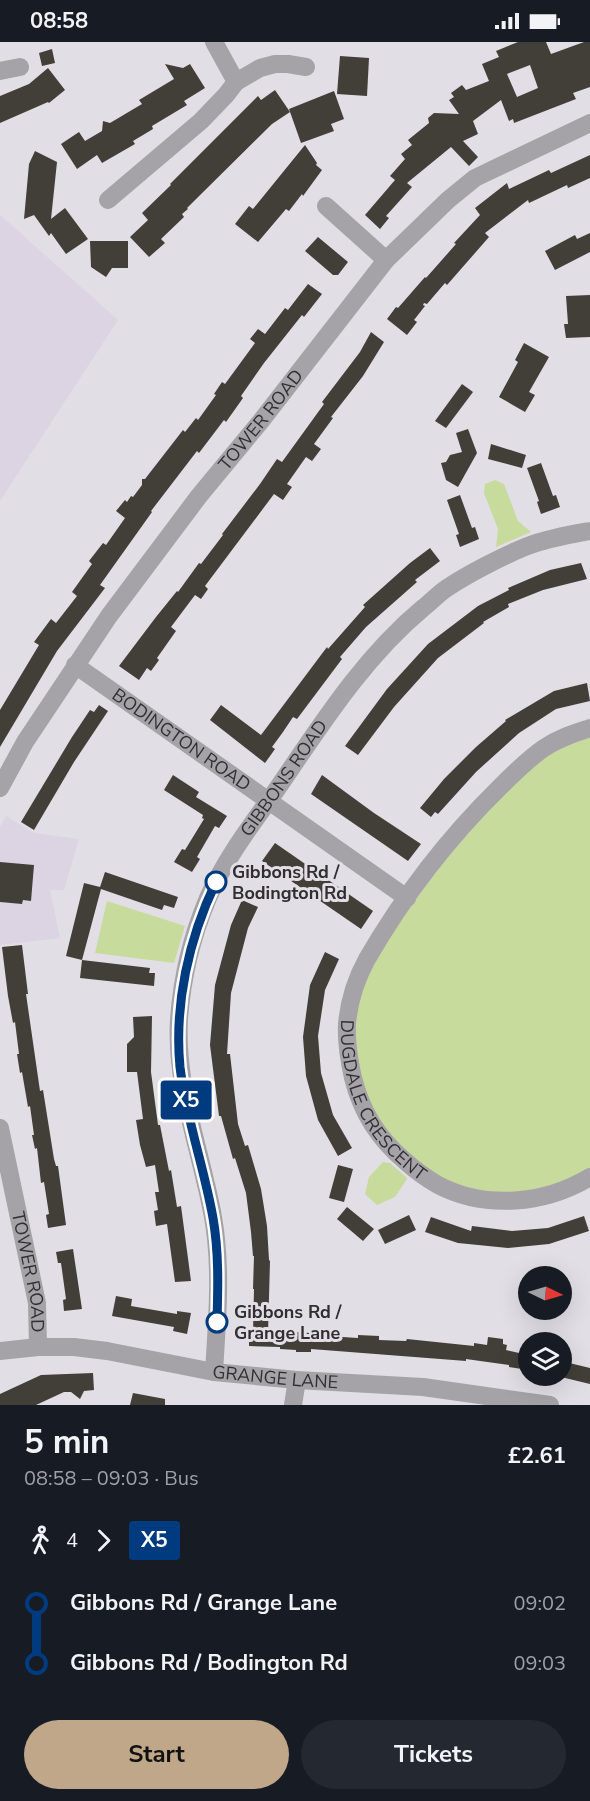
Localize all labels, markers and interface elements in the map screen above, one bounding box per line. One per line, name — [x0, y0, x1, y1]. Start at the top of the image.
text: 08:58 — [30, 6, 88, 36]
street label: TOWER ROAD — [213, 365, 309, 475]
street label: BODINGTON ROAD — [107, 683, 255, 797]
street label: GIBBONS ROAD — [235, 715, 333, 841]
place label: Gibbons Rd / Bodington Rd — [232, 860, 347, 905]
marker: Gibbons Rd / Bodington Rd — [205, 871, 227, 893]
street label: DUGDALE CRESCENT — [335, 1019, 432, 1186]
line badge: X5 — [159, 1080, 213, 1120]
text: X5 — [173, 1086, 199, 1114]
street label: TOWER ROAD — [6, 1209, 50, 1333]
north arrow — [518, 1266, 572, 1320]
map controls — [518, 1266, 572, 1386]
place label: Gibbons Rd / Grange Lane — [234, 1300, 342, 1345]
marker: Gibbons Rd / Grange Lane — [206, 1311, 228, 1333]
button: layers — [518, 1332, 572, 1386]
street label: GRANGE LANE — [211, 1360, 339, 1394]
text: 5 min — [24, 1420, 109, 1465]
text: £2.61 — [508, 1441, 566, 1471]
text: 08:58 – 09:03 · Bus — [24, 1465, 199, 1492]
icon: walk — [24, 1524, 57, 1557]
icon: forward — [87, 1524, 120, 1557]
text: X5 — [141, 1526, 168, 1554]
text: 4 — [66, 1527, 78, 1554]
text: Gibbons Rd / Grange Lane — [70, 1588, 337, 1618]
text: 09:02 — [513, 1590, 566, 1617]
text: Gibbons Rd / Bodington Rd — [70, 1648, 348, 1678]
text: 09:03 — [513, 1650, 566, 1677]
button: Start — [24, 1720, 289, 1789]
button: Tickets — [301, 1720, 566, 1789]

